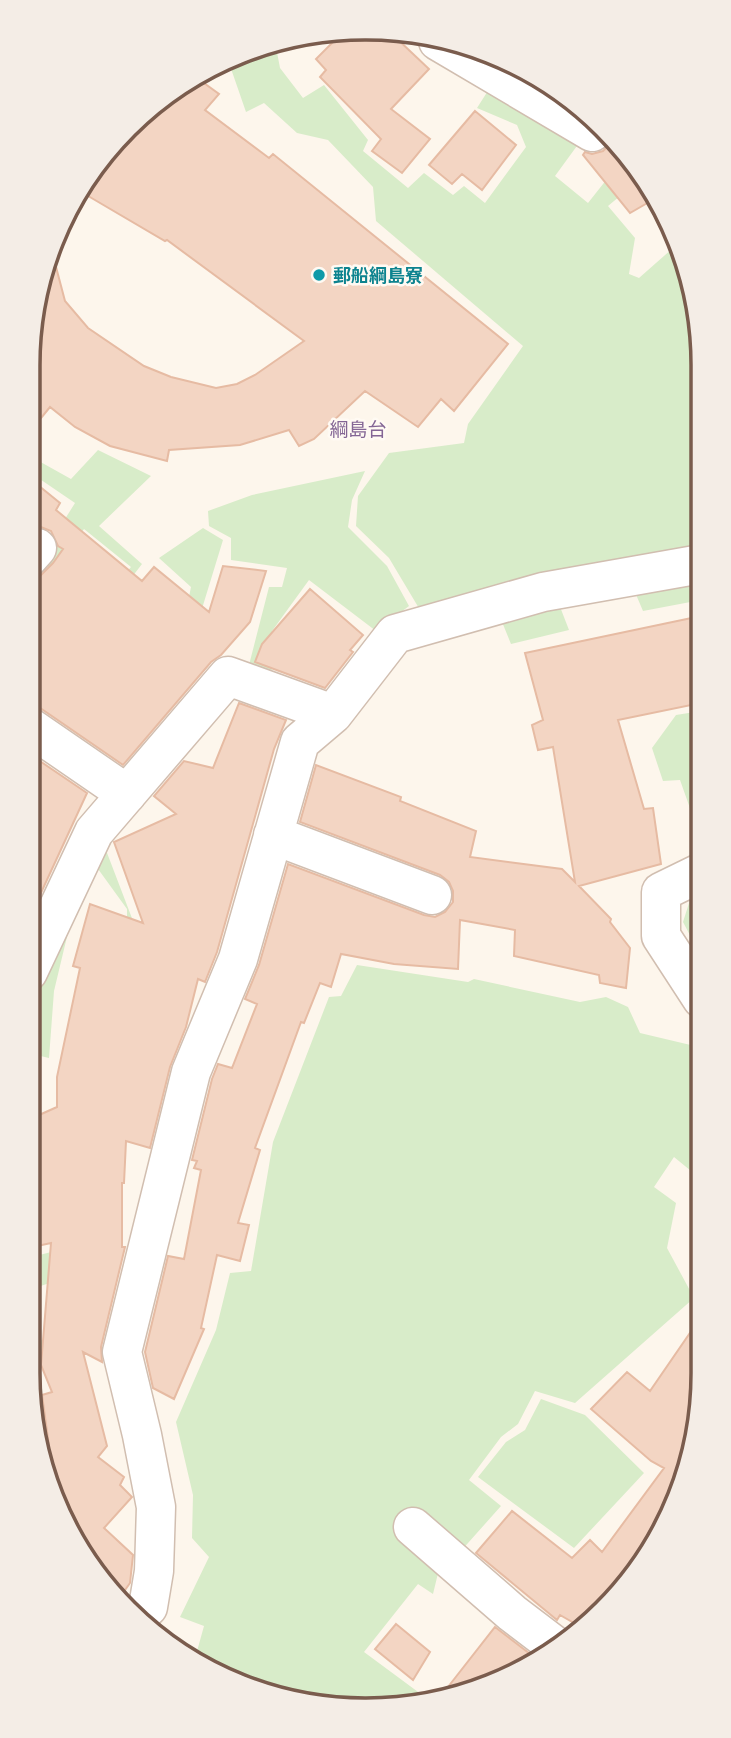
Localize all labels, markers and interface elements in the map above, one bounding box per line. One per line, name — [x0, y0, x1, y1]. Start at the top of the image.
place label: 郵船綱島寮 — [333, 265, 423, 286]
marker: 郵船綱島寮 — [311, 267, 327, 283]
district label: 綱島台 — [329, 418, 387, 441]

